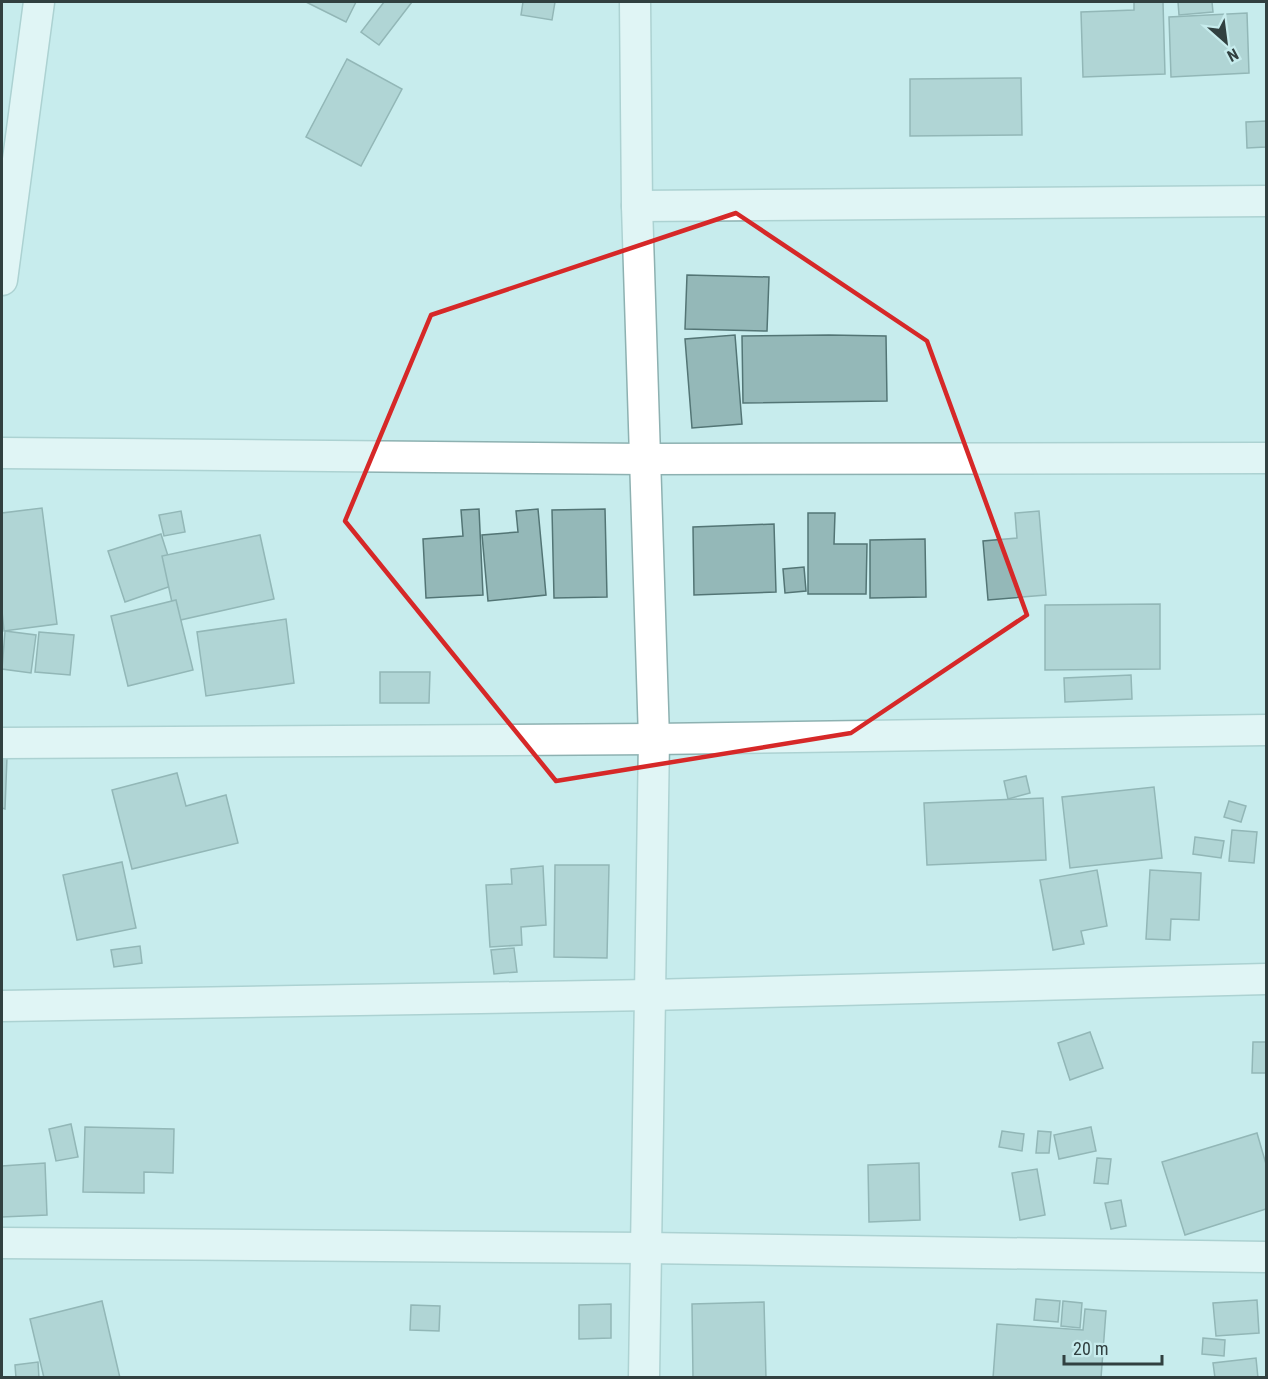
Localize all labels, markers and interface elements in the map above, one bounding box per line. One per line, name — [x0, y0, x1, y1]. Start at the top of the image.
north arrow — [1196, 12, 1256, 72]
text: N — [1224, 44, 1242, 65]
scale bar — [1064, 1328, 1162, 1366]
text: 20 m — [1073, 1338, 1108, 1359]

